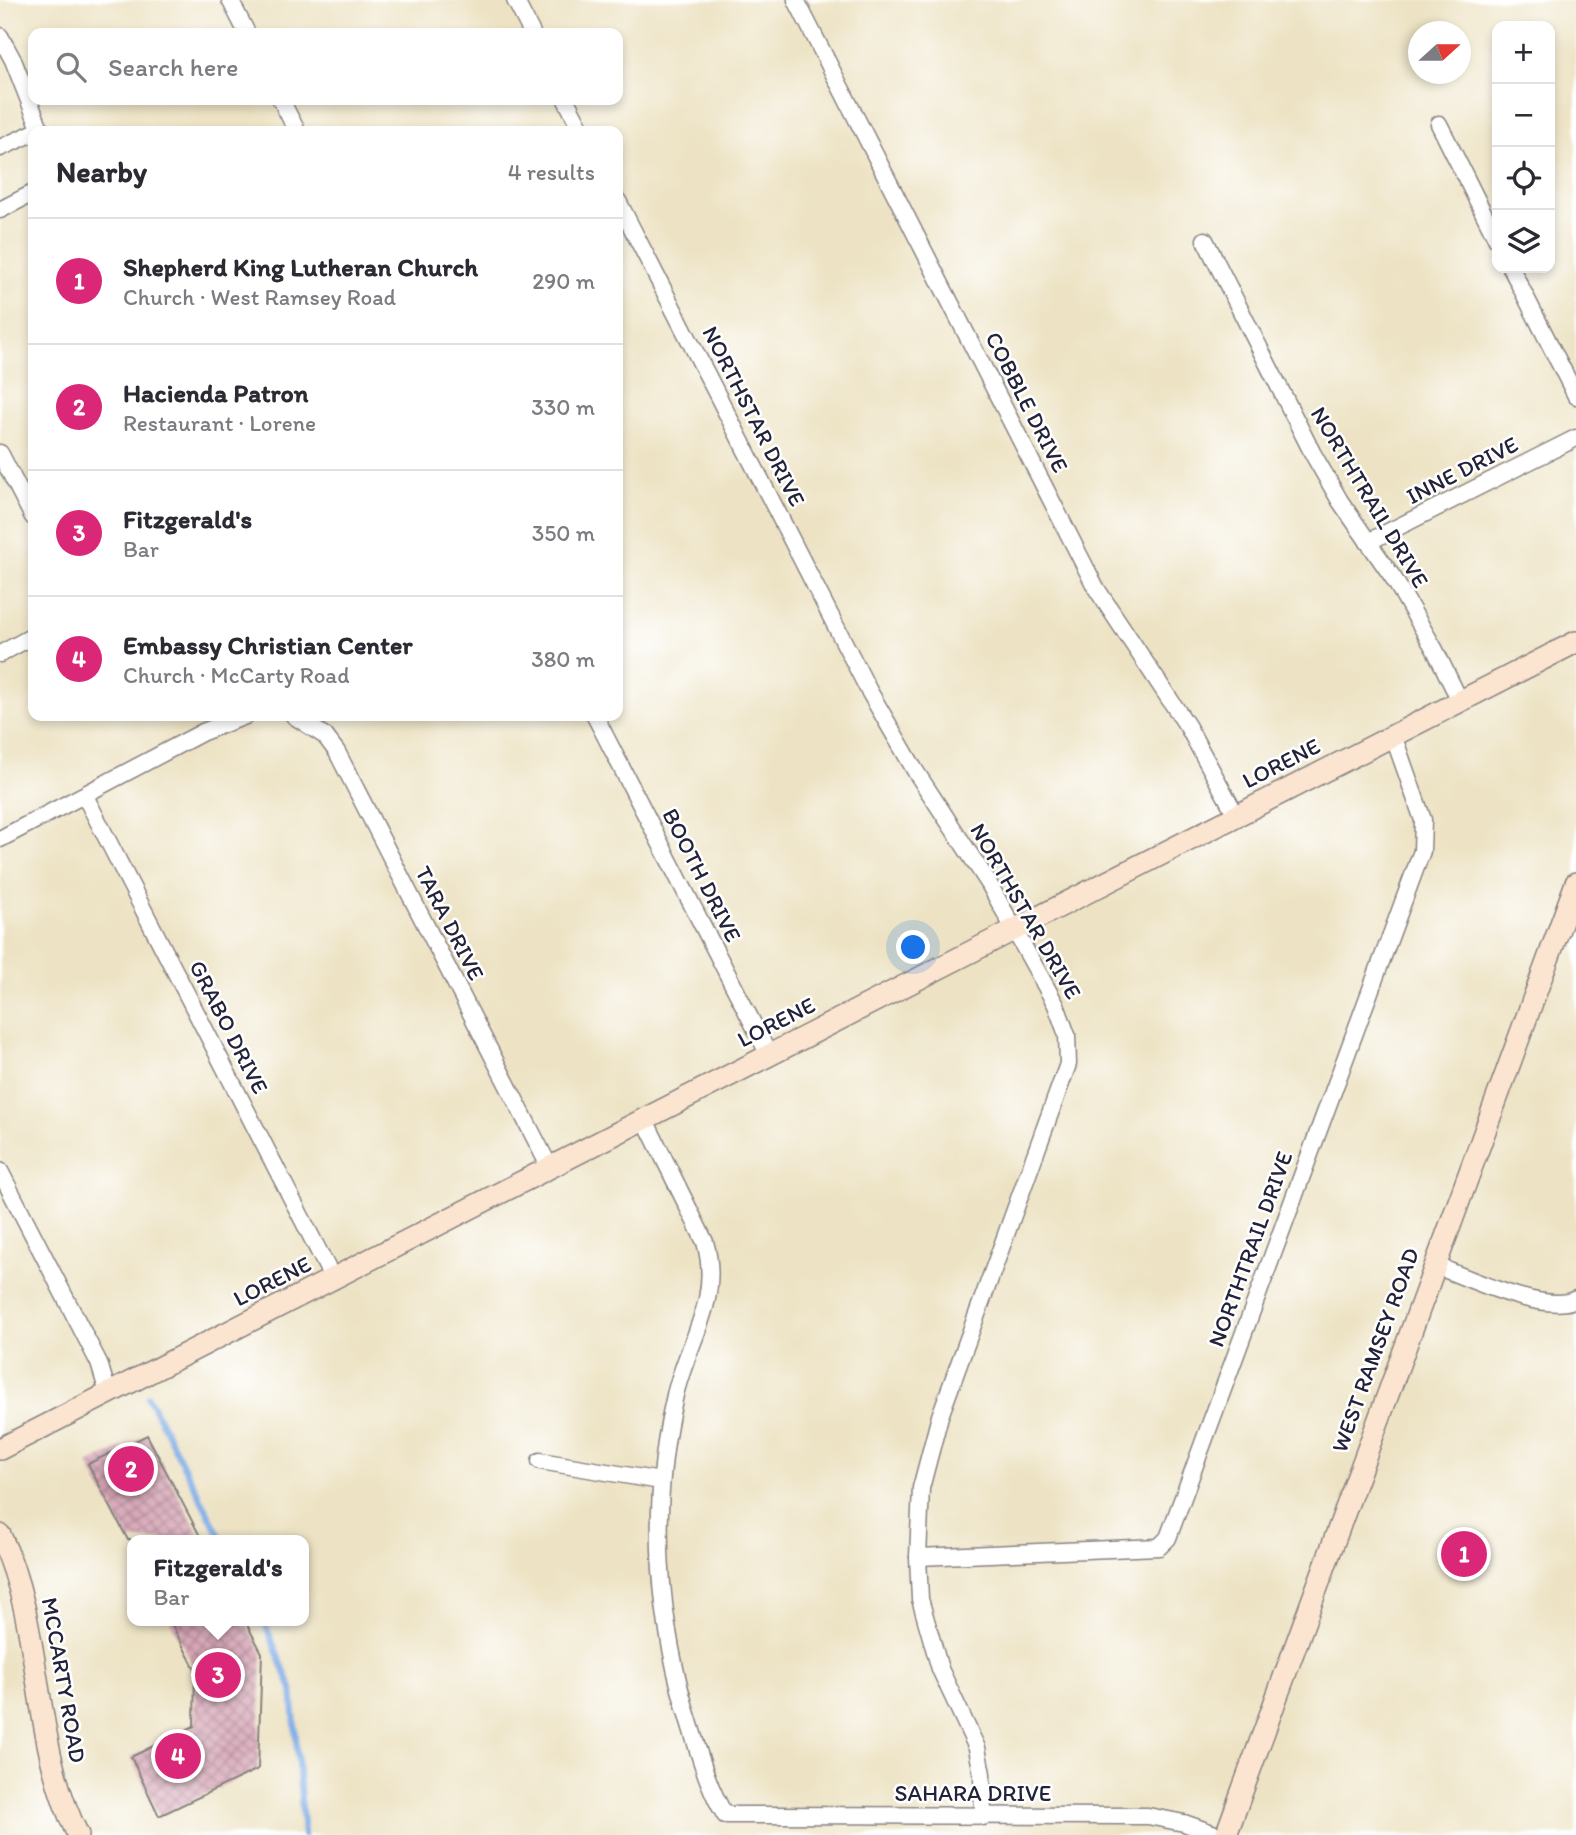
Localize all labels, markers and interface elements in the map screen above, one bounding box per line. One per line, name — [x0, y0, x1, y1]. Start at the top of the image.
north arrow — [1408, 21, 1471, 84]
map controls — [1492, 21, 1555, 273]
button: + — [1492, 21, 1555, 84]
search box — [28, 28, 623, 105]
icon: search — [52, 48, 90, 86]
text: Search here — [108, 51, 238, 83]
button: − — [1492, 84, 1555, 147]
button: locate — [1492, 147, 1555, 210]
text: Nearby — [56, 153, 147, 190]
text: 4 results — [508, 158, 595, 186]
button: layers — [1492, 210, 1555, 273]
text: Shepherd King Lutheran Church — [123, 251, 478, 283]
text: 1 — [74, 267, 84, 295]
text: 290 m — [532, 267, 595, 295]
text: Church · West Ramsey Road — [123, 283, 396, 311]
street label: NORTHSTAR DRIVE — [696, 321, 812, 511]
street label: COBBLE DRIVE — [980, 327, 1074, 477]
text: Hacienda Patron — [123, 377, 308, 409]
text: 2 — [73, 393, 85, 421]
text: 330 m — [531, 393, 595, 421]
street label: NORTHTRAIL DRIVE — [1305, 401, 1435, 593]
text: Restaurant · Lorene — [123, 409, 316, 437]
street label: INNE DRIVE — [1401, 430, 1523, 510]
text: Fitzgerald's — [123, 503, 252, 535]
text: 3 — [73, 519, 85, 547]
text: 350 m — [532, 519, 595, 547]
text: Bar — [123, 535, 159, 563]
text: Embassy Christian Center — [123, 629, 413, 661]
text: 4 — [72, 645, 86, 673]
text: 380 m — [531, 645, 595, 673]
text: Church · McCarty Road — [123, 661, 350, 689]
street label: LORENE — [1238, 731, 1325, 794]
street label: BOOTH DRIVE — [656, 803, 748, 947]
street label: NORTHSTAR DRIVE — [964, 818, 1088, 1004]
street label: TARA DRIVE — [409, 861, 491, 985]
your location — [896, 930, 930, 964]
street label: GRABO DRIVE — [183, 956, 275, 1098]
street label: LORENE — [733, 990, 820, 1053]
street label: NORTHTRAIL DRIVE — [1202, 1147, 1298, 1351]
street label: WEST RAMSEY ROAD — [1325, 1244, 1425, 1456]
street label: LORENE — [229, 1249, 316, 1312]
pin: 2 — [108, 1443, 154, 1495]
pin: 1 — [1441, 1528, 1487, 1580]
popup — [127, 1535, 309, 1626]
text: Fitzgerald's — [153, 1551, 283, 1583]
text: Bar — [153, 1583, 189, 1611]
street label: MCCARTY ROAD — [36, 1595, 92, 1765]
pin: 3 — [195, 1649, 241, 1701]
pin: 4 — [155, 1730, 201, 1782]
street label: SAHARA DRIVE — [895, 1779, 1052, 1807]

